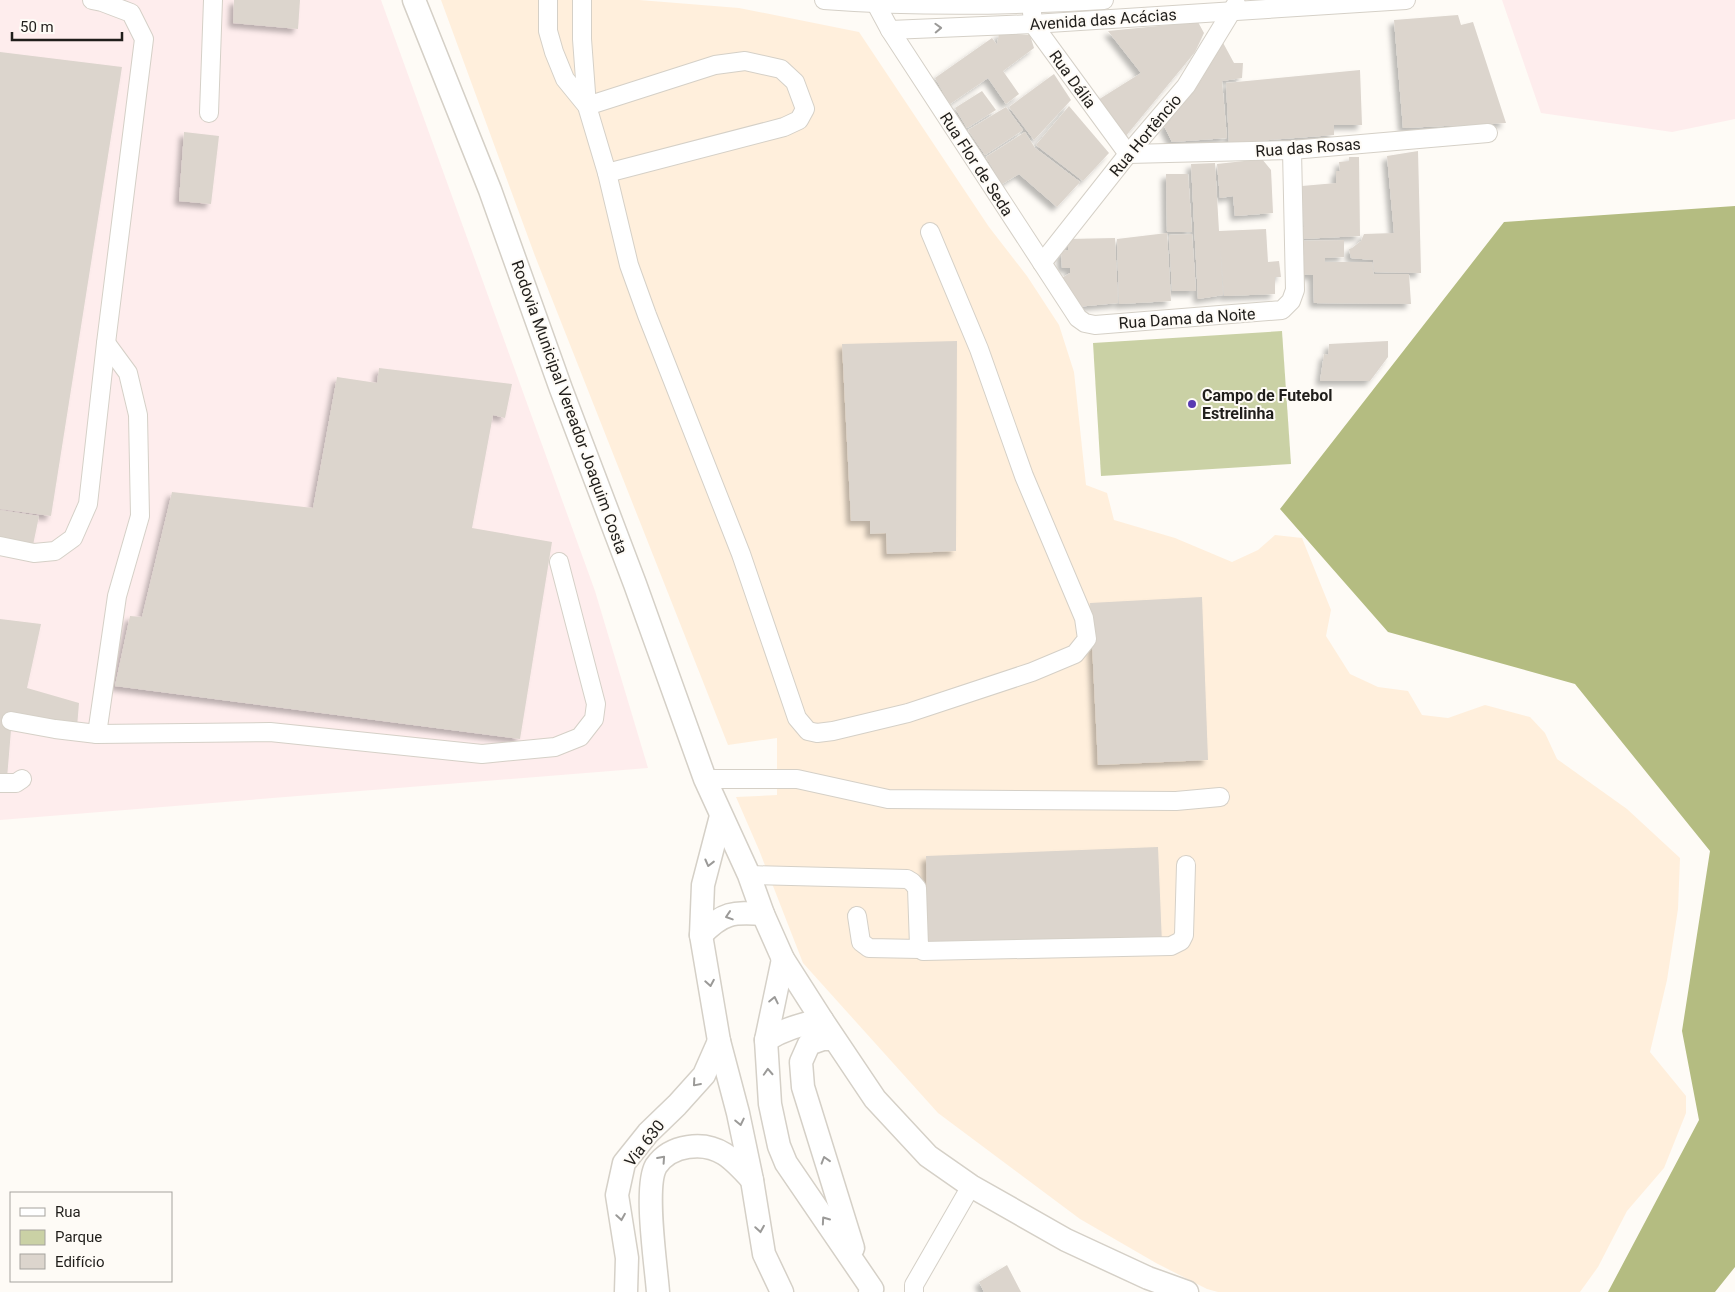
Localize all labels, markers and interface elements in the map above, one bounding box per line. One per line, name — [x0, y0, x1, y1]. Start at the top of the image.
street label: Avenida das Acácias — [1029, 5, 1177, 34]
scale bar — [12, 10, 122, 42]
text: 50 m — [20, 18, 54, 36]
one-way arrow — [935, 22, 943, 33]
street label: Rua Dália — [1045, 47, 1100, 112]
street label: Rua Hortêncio — [1105, 90, 1185, 180]
street label: Rua Flor de Seda — [936, 109, 1017, 220]
street label: Rua das Rosas — [1255, 134, 1361, 161]
street label: Rodovia Municipal Vereador Joaquim Costa — [507, 258, 632, 557]
street label: Rua Dama da Noite — [1118, 304, 1256, 333]
place label: Campo de Futebol Estrelinha — [1202, 386, 1332, 423]
marker: Campo de Futebol Estrelinha — [1186, 398, 1198, 410]
one-way arrow — [704, 859, 715, 868]
one-way arrow — [725, 910, 734, 920]
one-way arrow — [704, 979, 714, 987]
one-way arrow — [769, 995, 779, 1004]
one-way arrow — [762, 1068, 773, 1076]
one-way arrow — [693, 1078, 702, 1087]
street label: Via 630 — [620, 1116, 668, 1170]
one-way arrow — [734, 1117, 745, 1126]
one-way arrow — [656, 1156, 665, 1165]
one-way arrow — [820, 1156, 830, 1165]
legend — [10, 1192, 172, 1282]
text: Rua — [55, 1203, 81, 1221]
one-way arrow — [615, 1213, 626, 1221]
one-way arrow — [822, 1216, 831, 1226]
one-way arrow — [754, 1225, 765, 1233]
text: Parque — [55, 1228, 102, 1246]
text: Edifício — [55, 1253, 104, 1271]

